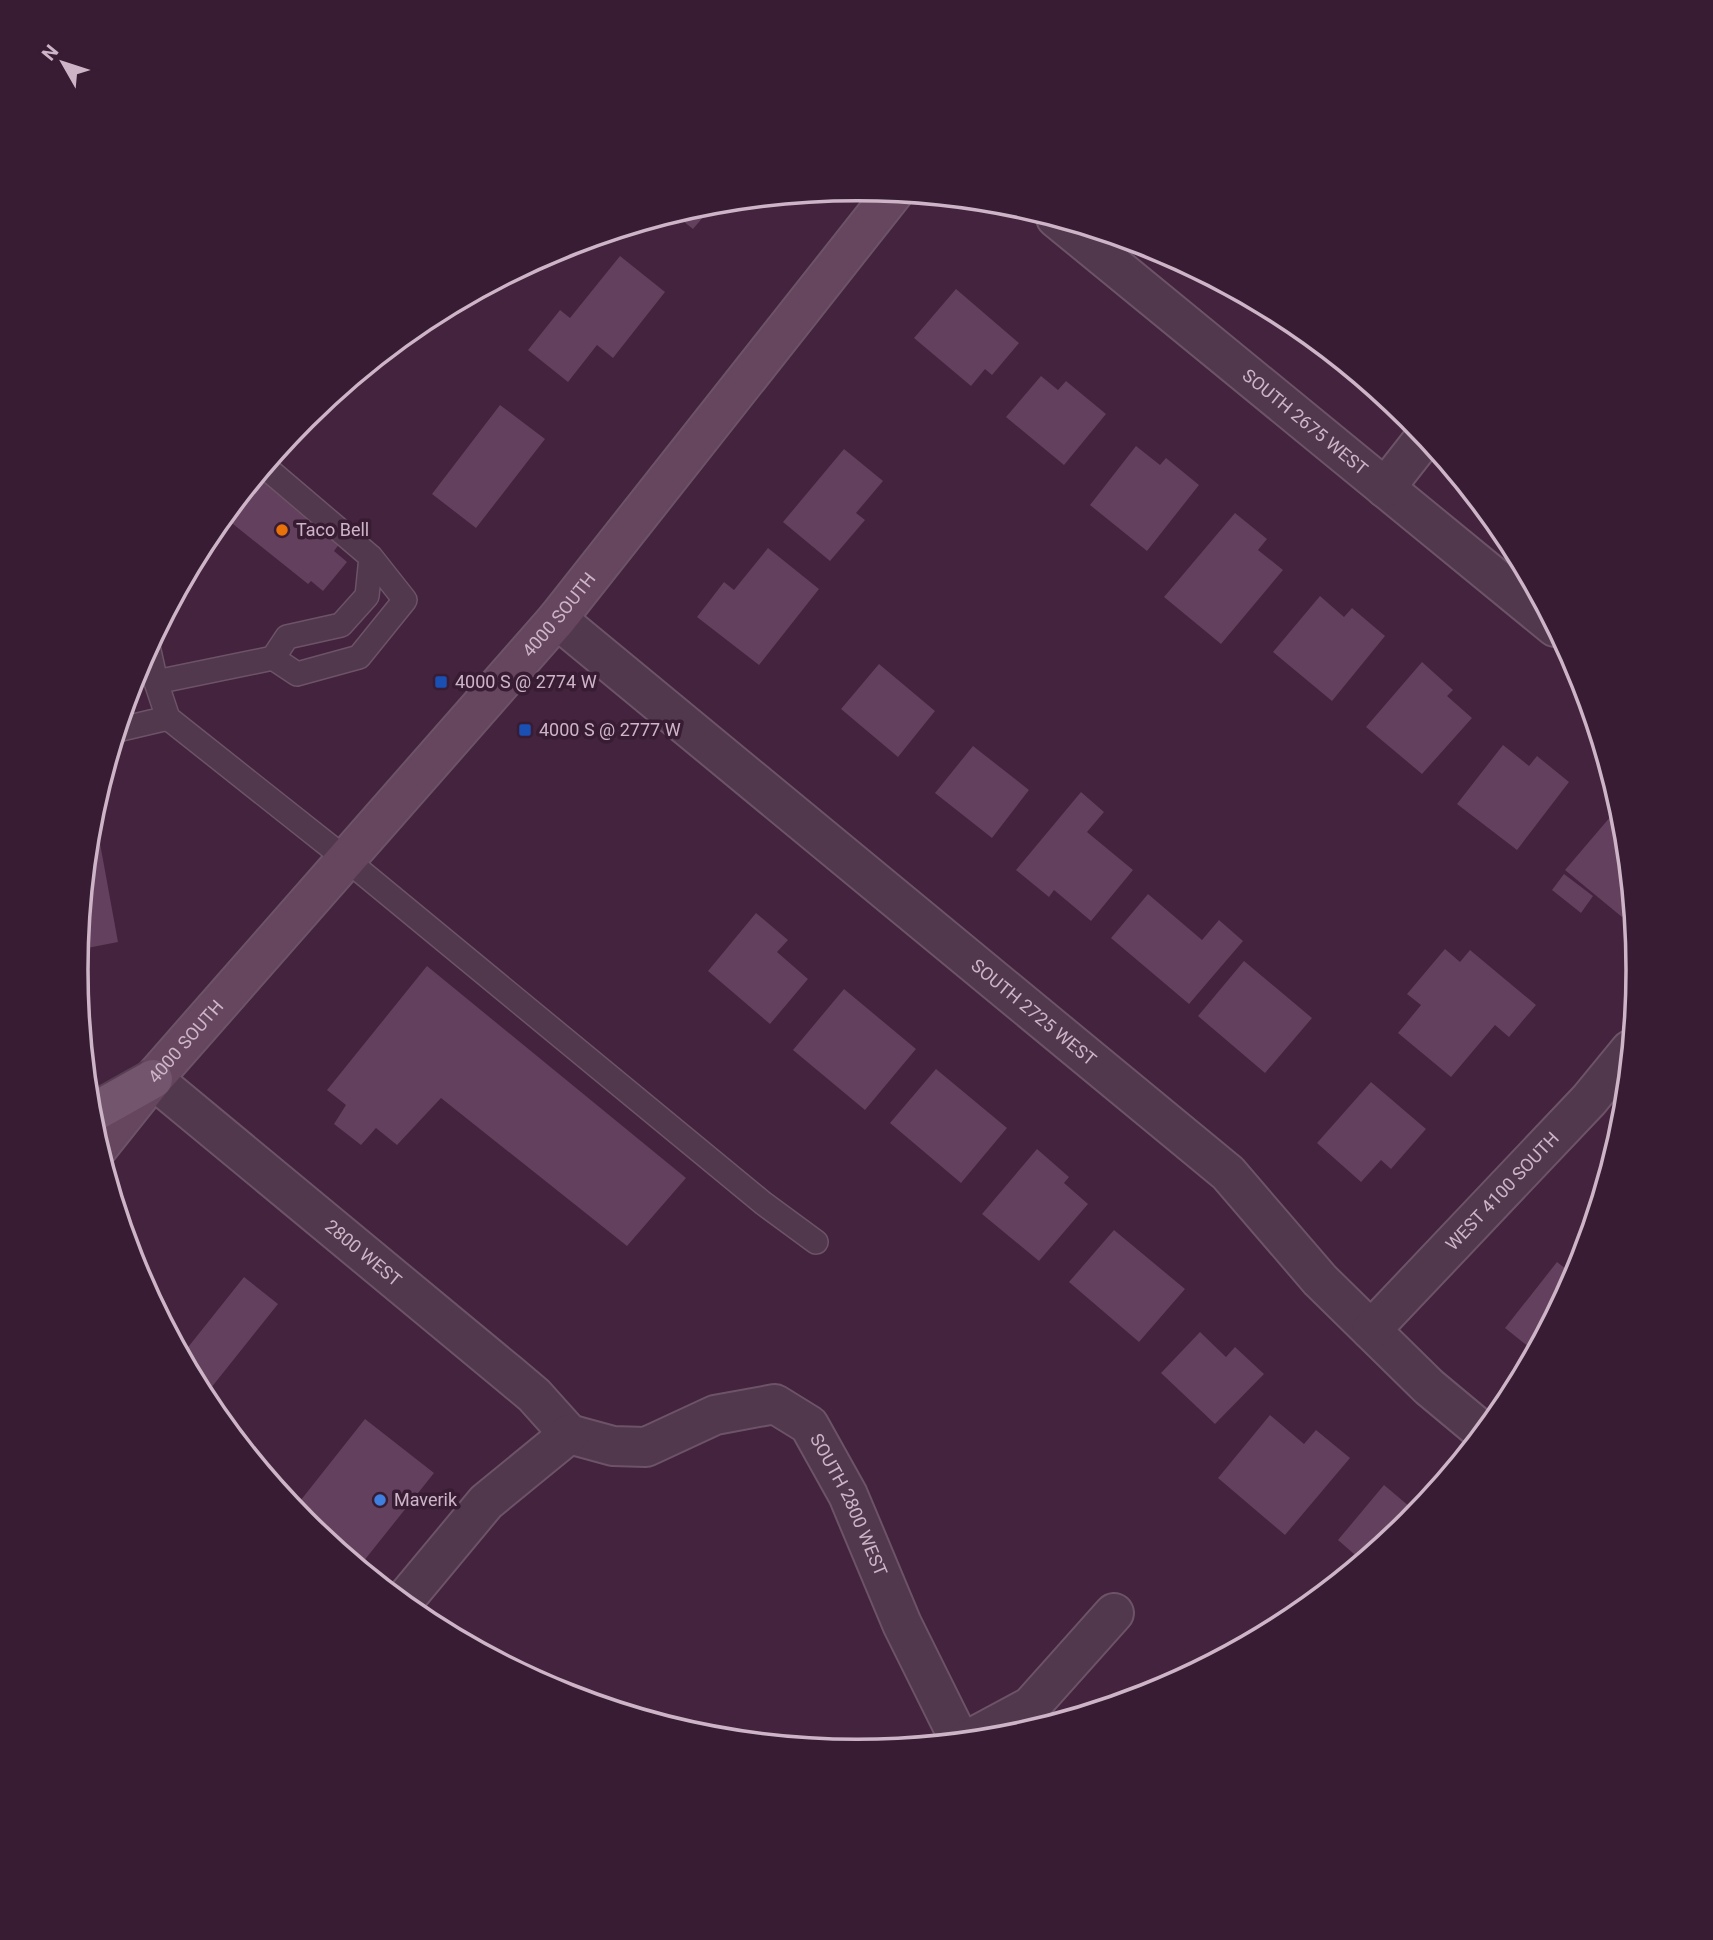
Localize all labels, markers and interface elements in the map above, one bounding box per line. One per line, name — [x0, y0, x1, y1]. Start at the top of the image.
north arrow — [28, 28, 98, 98]
text: N — [37, 40, 63, 65]
street label: SOUTH 2675 WEST — [1239, 364, 1372, 479]
place label: Taco Bell — [296, 519, 369, 540]
marker: Taco Bell — [274, 522, 290, 538]
street label: 4000 SOUTH — [518, 568, 600, 661]
place label: 4000 S @ 2774 W — [455, 671, 597, 692]
marker: 4000 S @ 2774 W — [433, 674, 449, 690]
place label: 4000 S @ 2777 W — [539, 719, 681, 740]
marker: 4000 S @ 2777 W — [517, 722, 533, 738]
street label: SOUTH 2725 WEST — [967, 955, 1101, 1070]
street label: 4000 SOUTH — [143, 996, 227, 1087]
street label: WEST 4100 SOUTH — [1441, 1128, 1563, 1255]
street label: 2800 WEST — [321, 1215, 406, 1291]
street label: SOUTH 2800 WEST — [806, 1430, 892, 1579]
place label: Maverik — [394, 1489, 458, 1510]
marker: Maverik — [372, 1492, 388, 1508]

